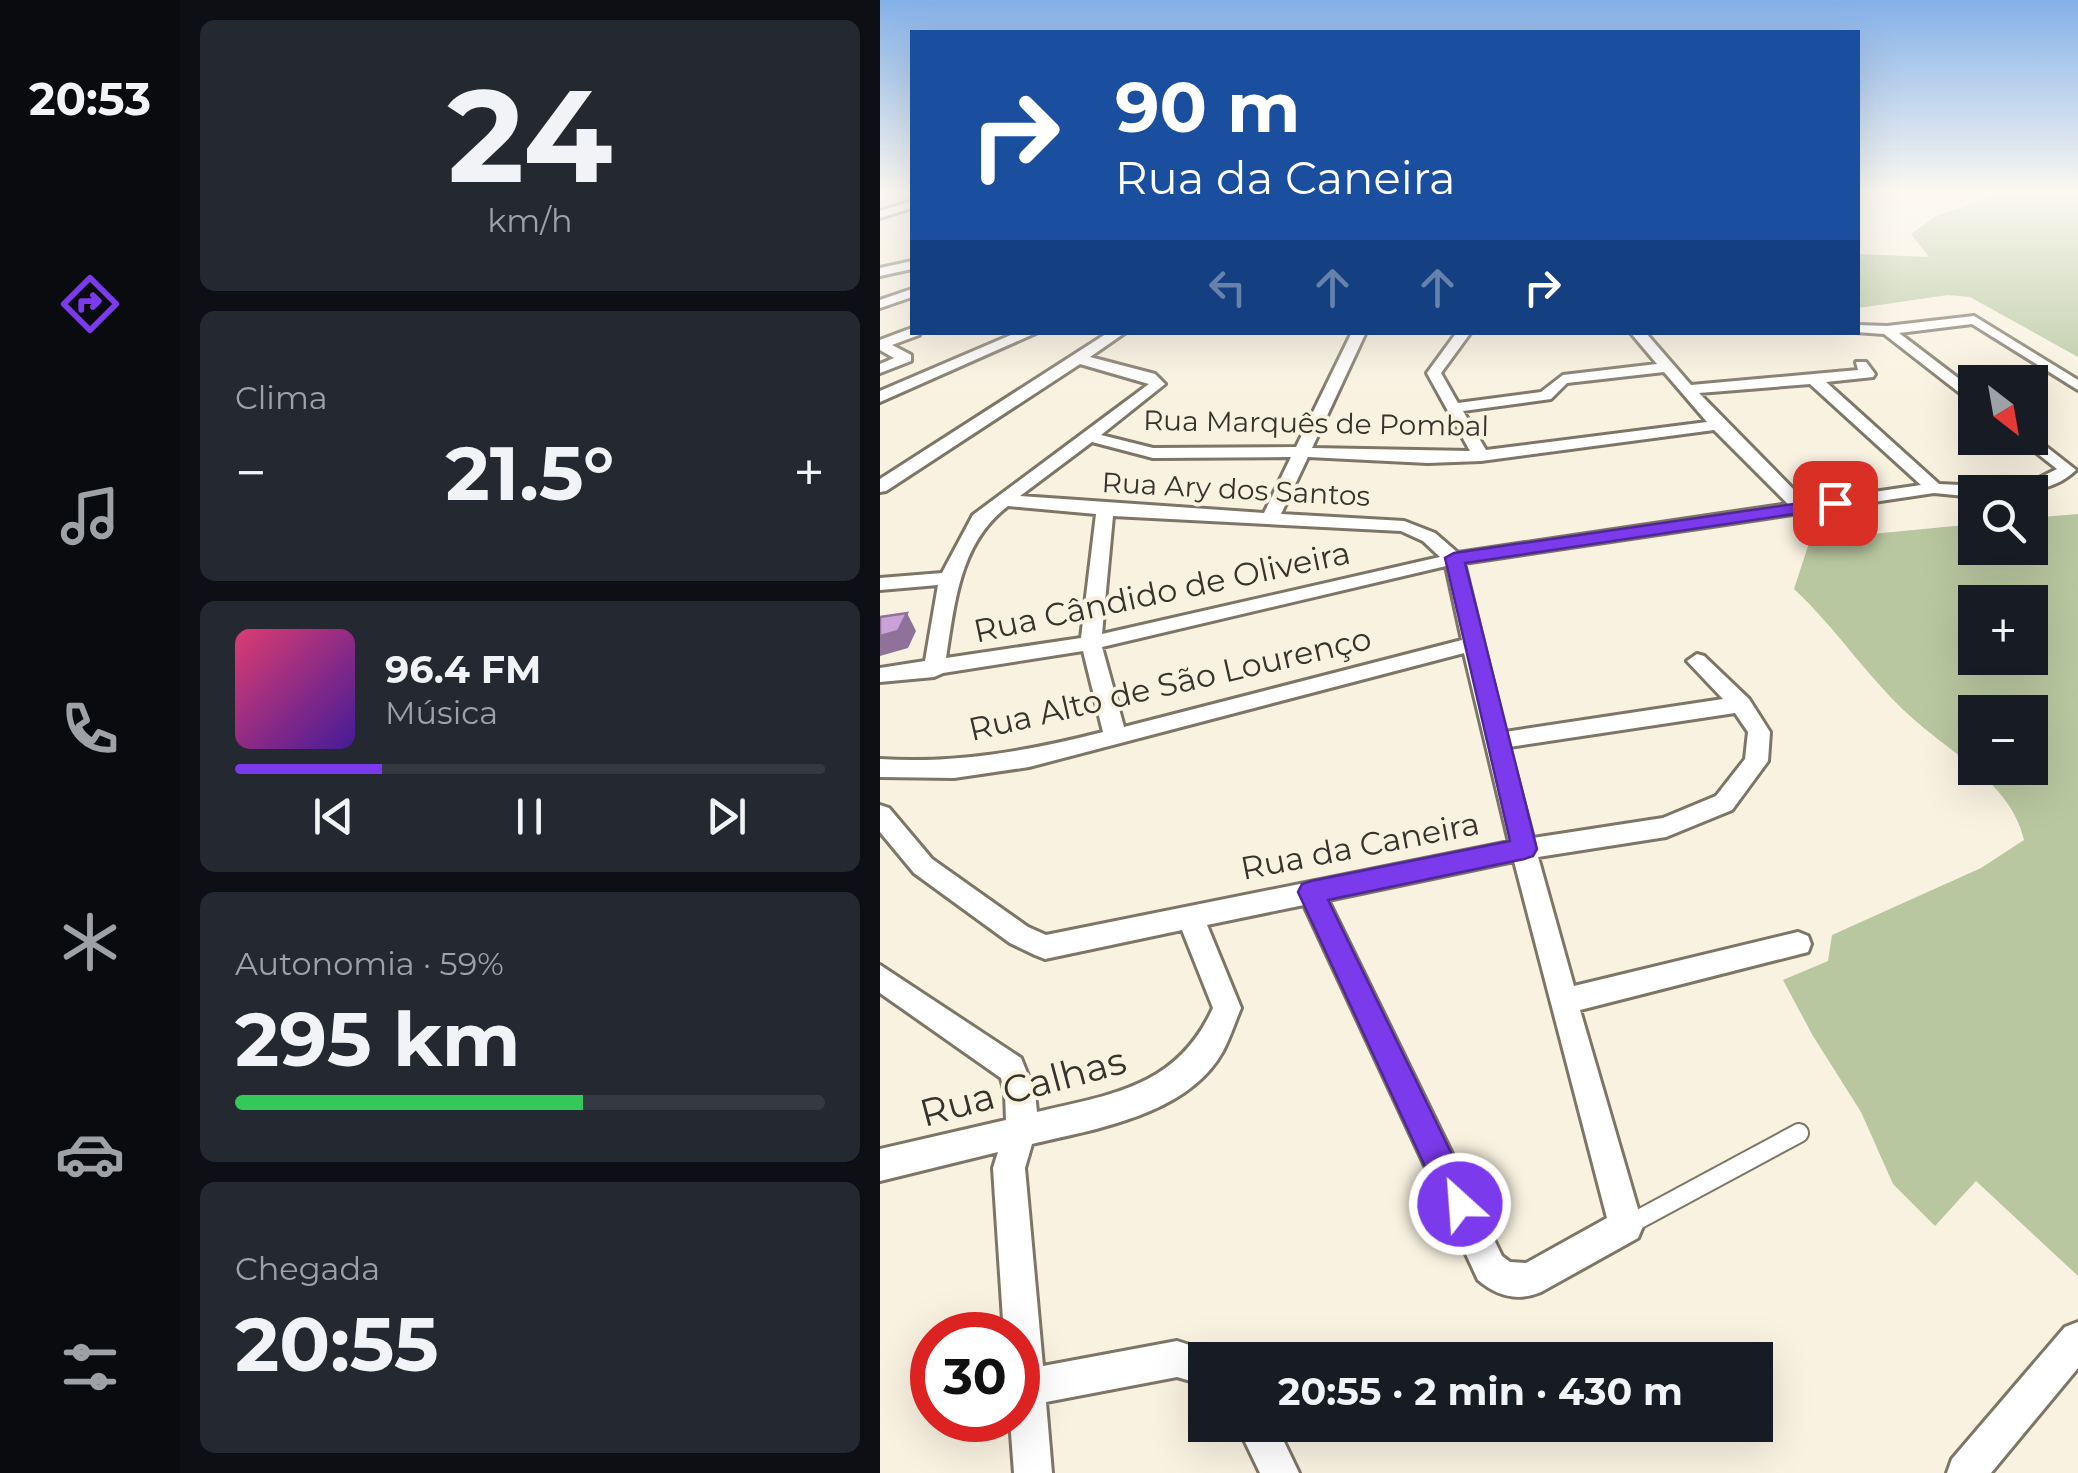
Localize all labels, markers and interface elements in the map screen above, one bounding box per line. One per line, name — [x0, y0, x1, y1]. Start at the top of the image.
text: 24 — [448, 56, 612, 215]
text: 90 m — [1115, 64, 1300, 150]
icon: right — [950, 70, 1080, 200]
text: 20:53 — [29, 71, 151, 126]
text: Rua da Caneira — [1115, 150, 1456, 205]
text: km/h — [487, 201, 573, 240]
icon: left — [1200, 260, 1255, 315]
icon: ahead — [1305, 260, 1360, 315]
icon: ahead — [1410, 260, 1465, 315]
icon: right — [1515, 260, 1570, 315]
icon: directions — [55, 269, 125, 339]
north arrow — [1958, 365, 2048, 455]
map controls — [1958, 365, 2048, 785]
text: Clima — [235, 378, 328, 417]
street label: Rua Marquês de Pombal — [1143, 403, 1489, 443]
text: 21.5° — [446, 427, 614, 519]
text: − — [235, 439, 267, 506]
text: + — [793, 439, 825, 506]
pin — [1793, 461, 1878, 546]
street label: Rua Ary dos Santos — [1101, 465, 1371, 513]
button: search — [1958, 475, 2048, 565]
icon: arrive — [1808, 476, 1863, 531]
icon: music — [55, 481, 125, 551]
street label: Rua Cândido de Oliveira — [970, 533, 1354, 651]
button: + — [1958, 585, 2048, 675]
street label: Rua Alto de São Lourenço — [965, 618, 1375, 749]
text: 96.4 FM — [385, 646, 541, 693]
text: Música — [385, 693, 498, 732]
icon: phone — [55, 694, 125, 764]
button: − — [1958, 695, 2048, 785]
icon: previous — [306, 789, 361, 844]
icon: pause — [502, 789, 557, 844]
icon: next — [699, 789, 754, 844]
street label: Rua da Caneira — [1237, 803, 1482, 888]
icon: climate — [55, 907, 125, 977]
text: Autonomia · 59% — [235, 944, 504, 983]
text: 295 km — [235, 993, 520, 1085]
street label: Rua Calhas — [915, 1036, 1131, 1137]
icon: car — [55, 1119, 125, 1189]
position arrow — [1408, 1152, 1512, 1256]
text: Chegada — [235, 1249, 380, 1288]
text: 20:55 — [235, 1298, 439, 1390]
speed limit sign: 30 — [910, 1312, 1040, 1442]
icon: filters — [55, 1332, 125, 1402]
text: 20:55 · 2 min · 430 m — [1278, 1368, 1683, 1415]

